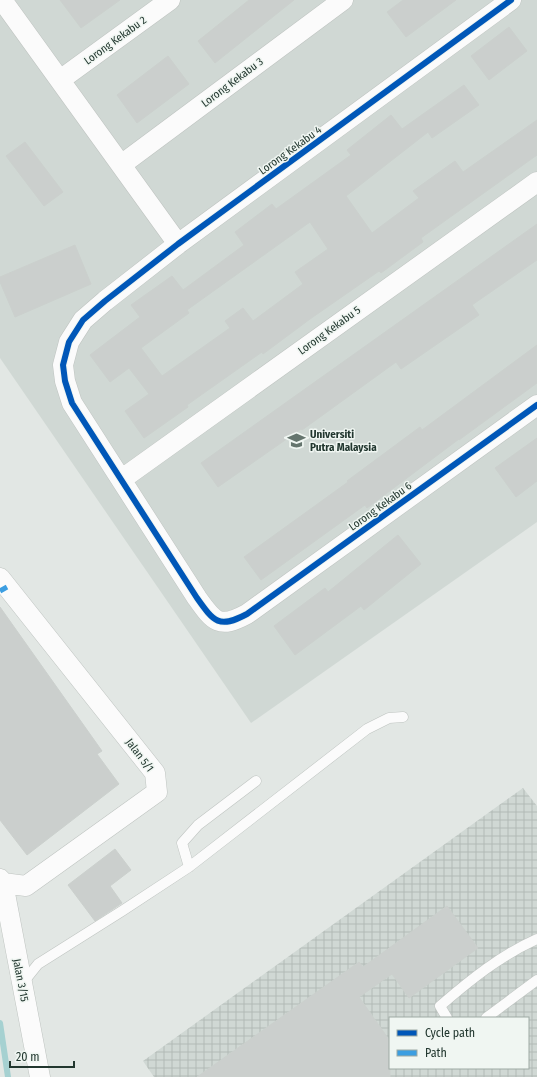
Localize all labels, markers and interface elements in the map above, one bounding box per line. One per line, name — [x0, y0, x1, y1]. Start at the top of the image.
street label: Lorong Kekabu 2 — [82, 13, 149, 67]
street label: Lorong Kekabu 3 — [199, 55, 266, 110]
street label: Lorong Kekabu 4 — [256, 123, 325, 177]
street label: Lorong Kekabu 5 — [296, 303, 363, 357]
place label: Universiti Putra Malaysia — [310, 428, 377, 454]
school or university icon: Universiti Putra Malaysia — [287, 430, 307, 450]
street label: Lorong Kekabu 6 — [346, 479, 415, 534]
street label: Jalan 5/1 — [123, 736, 156, 775]
street label: Jalan 3/15 — [10, 958, 31, 1003]
legend — [389, 1017, 529, 1069]
text: Cycle path — [425, 1026, 475, 1040]
scale bar — [10, 1043, 74, 1069]
text: Path — [425, 1046, 447, 1060]
text: 20 m — [16, 1050, 40, 1064]

